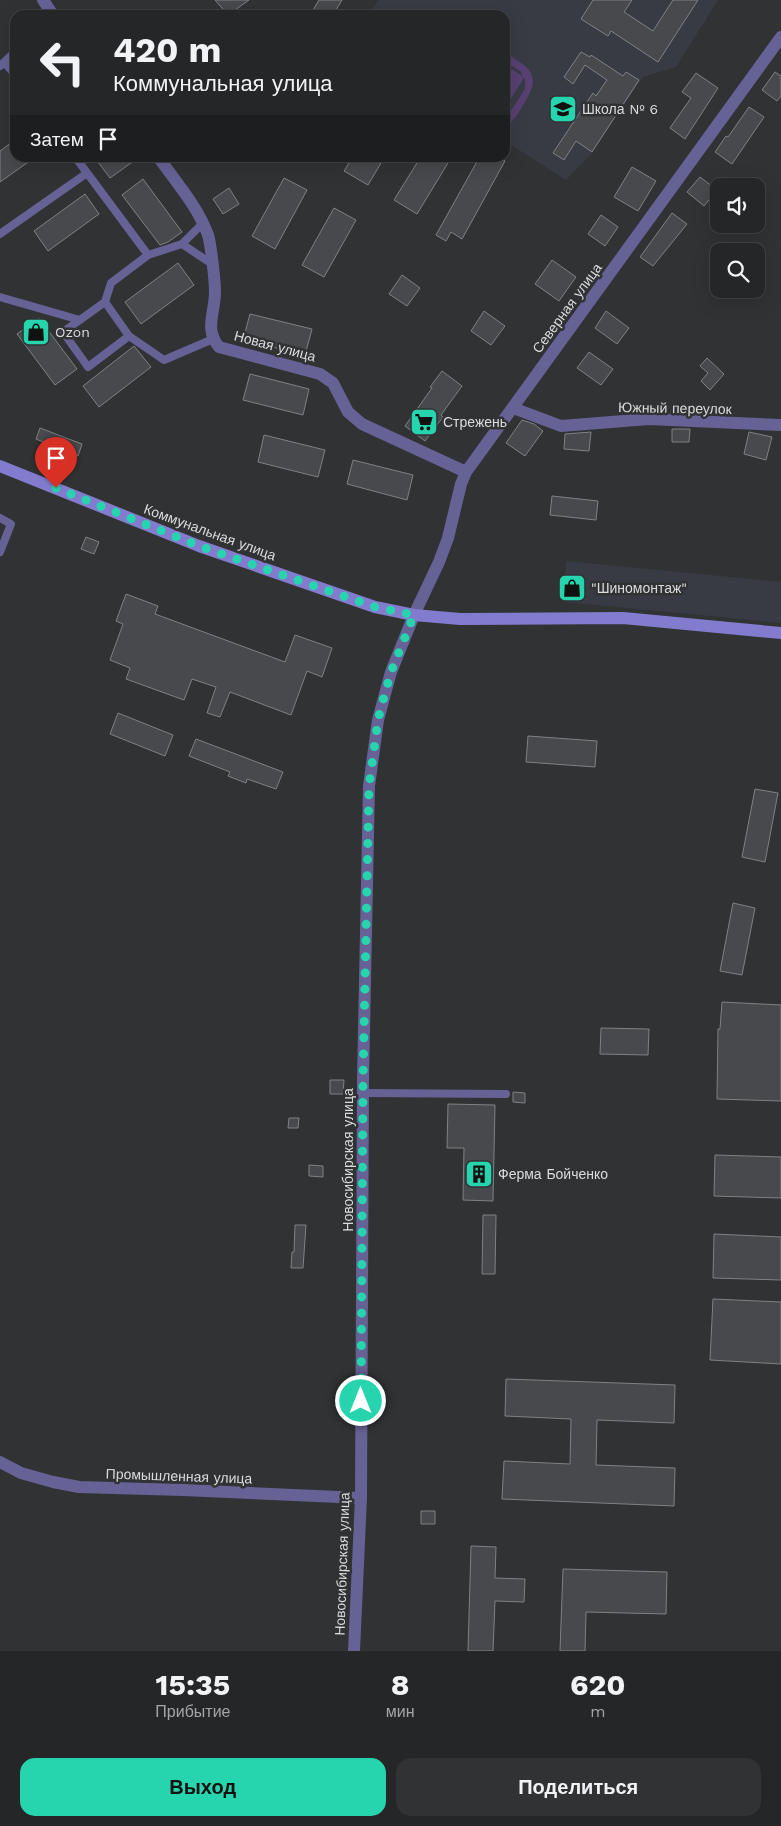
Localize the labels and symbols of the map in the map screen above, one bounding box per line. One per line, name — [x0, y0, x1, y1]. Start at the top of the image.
school or university icon: Школа № 6 — [548, 94, 578, 124]
place label: Школа № 6 — [582, 101, 658, 117]
street label: Северная улица — [529, 260, 605, 356]
shop icon: Ozon — [21, 317, 51, 347]
place label: Ozon — [55, 324, 90, 340]
street label: Новая улица — [232, 327, 318, 365]
street label: Южный переулок — [618, 399, 733, 417]
supermarket icon: Стрежень — [409, 407, 439, 437]
place label: Стрежень — [443, 414, 507, 430]
pin — [35, 437, 77, 488]
street label: Коммунальная улица — [142, 501, 279, 563]
shop icon: "Шиномонтаж" — [557, 573, 587, 603]
place label: "Шиномонтаж" — [591, 580, 687, 596]
street label: Новосибирская улица — [340, 1088, 356, 1232]
building icon: Ферма Бойченко — [464, 1159, 494, 1189]
place label: Ферма Бойченко — [498, 1166, 608, 1182]
position arrow — [334, 1374, 386, 1426]
street label: Промышленная улица — [105, 1465, 253, 1487]
street label: Новосибирская улица — [332, 1492, 353, 1636]

